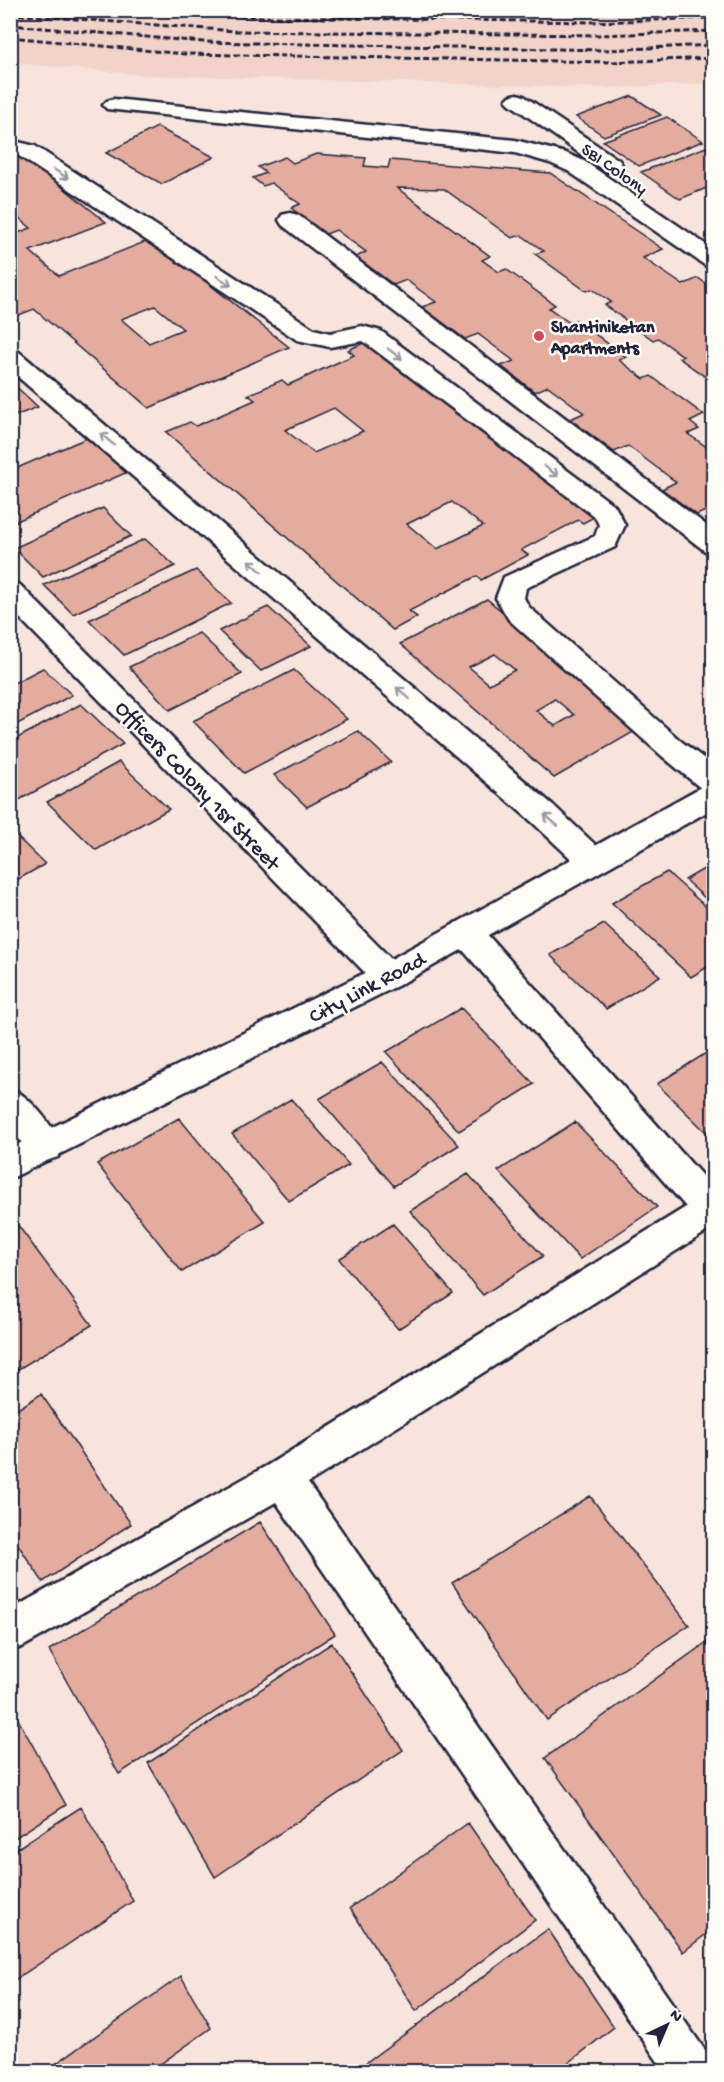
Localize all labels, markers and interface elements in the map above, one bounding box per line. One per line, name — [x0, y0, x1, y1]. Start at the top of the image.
street label: SBI Colony — [576, 140, 651, 201]
one-way arrow — [53, 168, 69, 180]
one-way arrow — [215, 275, 232, 287]
place label: Shantiniketan Apartments — [550, 318, 655, 360]
marker: Shantiniketan Apartments — [532, 329, 546, 343]
one-way arrow — [387, 348, 403, 360]
one-way arrow — [99, 433, 115, 446]
one-way arrow — [543, 465, 559, 477]
one-way arrow — [247, 560, 263, 573]
one-way arrow — [396, 686, 411, 700]
street label: Officers Colony 1sr Street — [108, 696, 285, 879]
one-way arrow — [544, 813, 559, 827]
street label: City Link Road — [305, 947, 432, 1031]
north arrow — [637, 1995, 697, 2055]
text: N — [665, 2006, 686, 2028]

